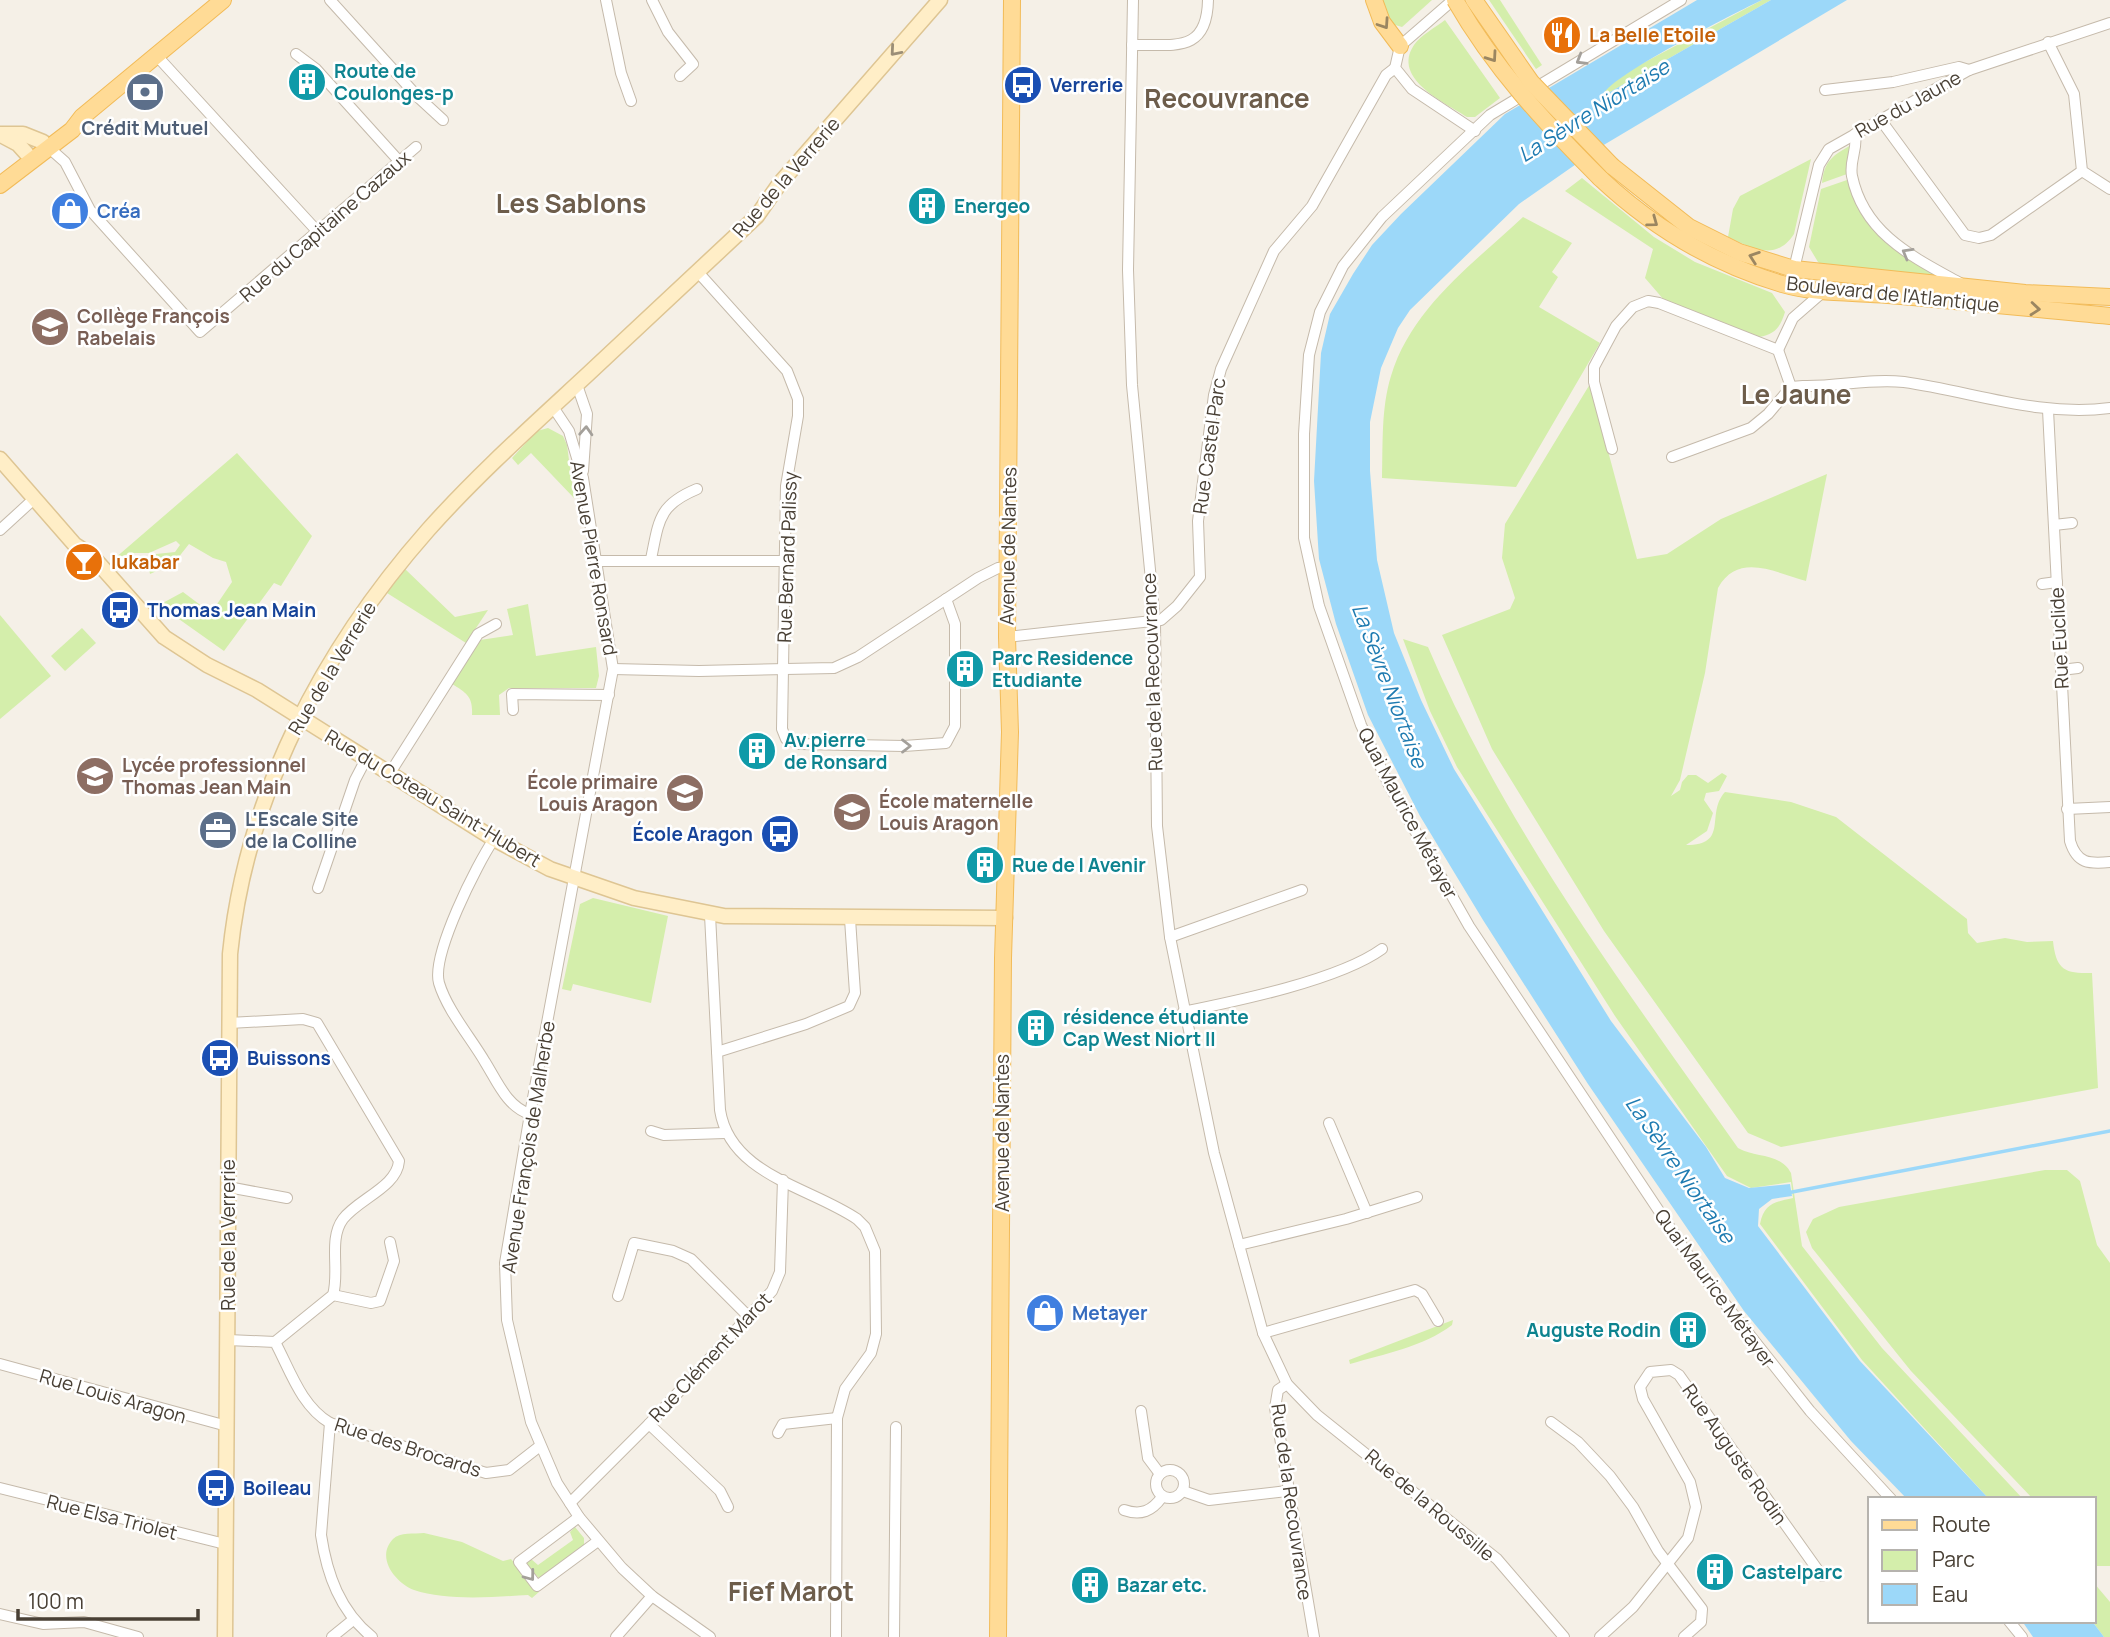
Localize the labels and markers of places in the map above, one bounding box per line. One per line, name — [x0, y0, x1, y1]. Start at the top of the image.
restaurant icon: La Belle Etoile — [1541, 14, 1583, 56]
place label: La Belle Etoile — [1589, 22, 1716, 48]
place label: Route de Coulonges-p — [334, 58, 454, 106]
building icon: Route de Coulonges-p — [286, 61, 328, 103]
bus stop icon: Verrerie — [1002, 64, 1044, 106]
bank icon: Crédit Mutuel — [124, 71, 166, 113]
place label: Verrerie — [1050, 72, 1123, 98]
place label: Crédit Mutuel — [81, 115, 209, 141]
building icon: Energeo — [906, 185, 948, 227]
shop icon: Créa — [49, 190, 91, 232]
place label: Energeo — [954, 193, 1030, 219]
place label: Créa — [97, 198, 141, 224]
place label: Collège François Rabelais — [77, 303, 230, 351]
school or university icon: Collège François Rabelais — [29, 306, 71, 348]
bar icon: lukabar — [63, 541, 105, 583]
place label: lukabar — [111, 549, 180, 575]
bus stop icon: Thomas Jean Main — [99, 589, 141, 631]
place label: Thomas Jean Main — [147, 597, 316, 623]
place label: Parc Residence Etudiante — [992, 645, 1133, 693]
building icon: Parc Residence Etudiante — [944, 648, 986, 690]
place label: Av.pierre de Ronsard — [784, 727, 887, 775]
building icon: Av.pierre de Ronsard — [736, 730, 778, 772]
place label: Lycée professionnel Thomas Jean Main — [122, 752, 306, 800]
school or university icon: Lycée professionnel Thomas Jean Main — [74, 755, 116, 797]
place label: École primaire Louis Aragon — [527, 769, 658, 817]
school or university icon: École primaire Louis Aragon — [664, 772, 706, 814]
place label: École maternelle Louis Aragon — [879, 788, 1033, 836]
school or university icon: École maternelle Louis Aragon — [831, 791, 873, 833]
place label: L'Escale Site de la Colline — [245, 806, 358, 854]
office icon: L'Escale Site de la Colline — [197, 809, 239, 851]
bus stop icon: École Aragon — [759, 813, 801, 855]
place label: École Aragon — [633, 821, 753, 847]
building icon: Rue de l Avenir — [964, 844, 1006, 886]
place label: Rue de l Avenir — [1012, 852, 1146, 878]
place label: résidence étudiante Cap West Niort II — [1063, 1004, 1249, 1052]
building icon: résidence étudiante Cap West Niort II — [1015, 1007, 1057, 1049]
bus stop icon: Buissons — [199, 1037, 241, 1079]
place label: Buissons — [247, 1045, 331, 1071]
shop icon: Metayer — [1024, 1292, 1066, 1334]
place label: Metayer — [1072, 1300, 1148, 1326]
building icon: Auguste Rodin — [1667, 1309, 1709, 1351]
place label: Auguste Rodin — [1526, 1317, 1661, 1343]
bus stop icon: Boileau — [195, 1467, 237, 1509]
place label: Boileau — [243, 1475, 311, 1501]
building icon: Castelparc — [1694, 1551, 1736, 1593]
place label: Castelparc — [1742, 1559, 1843, 1585]
building icon: Bazar etc. — [1069, 1564, 1111, 1606]
place label: Bazar etc. — [1117, 1572, 1207, 1598]

